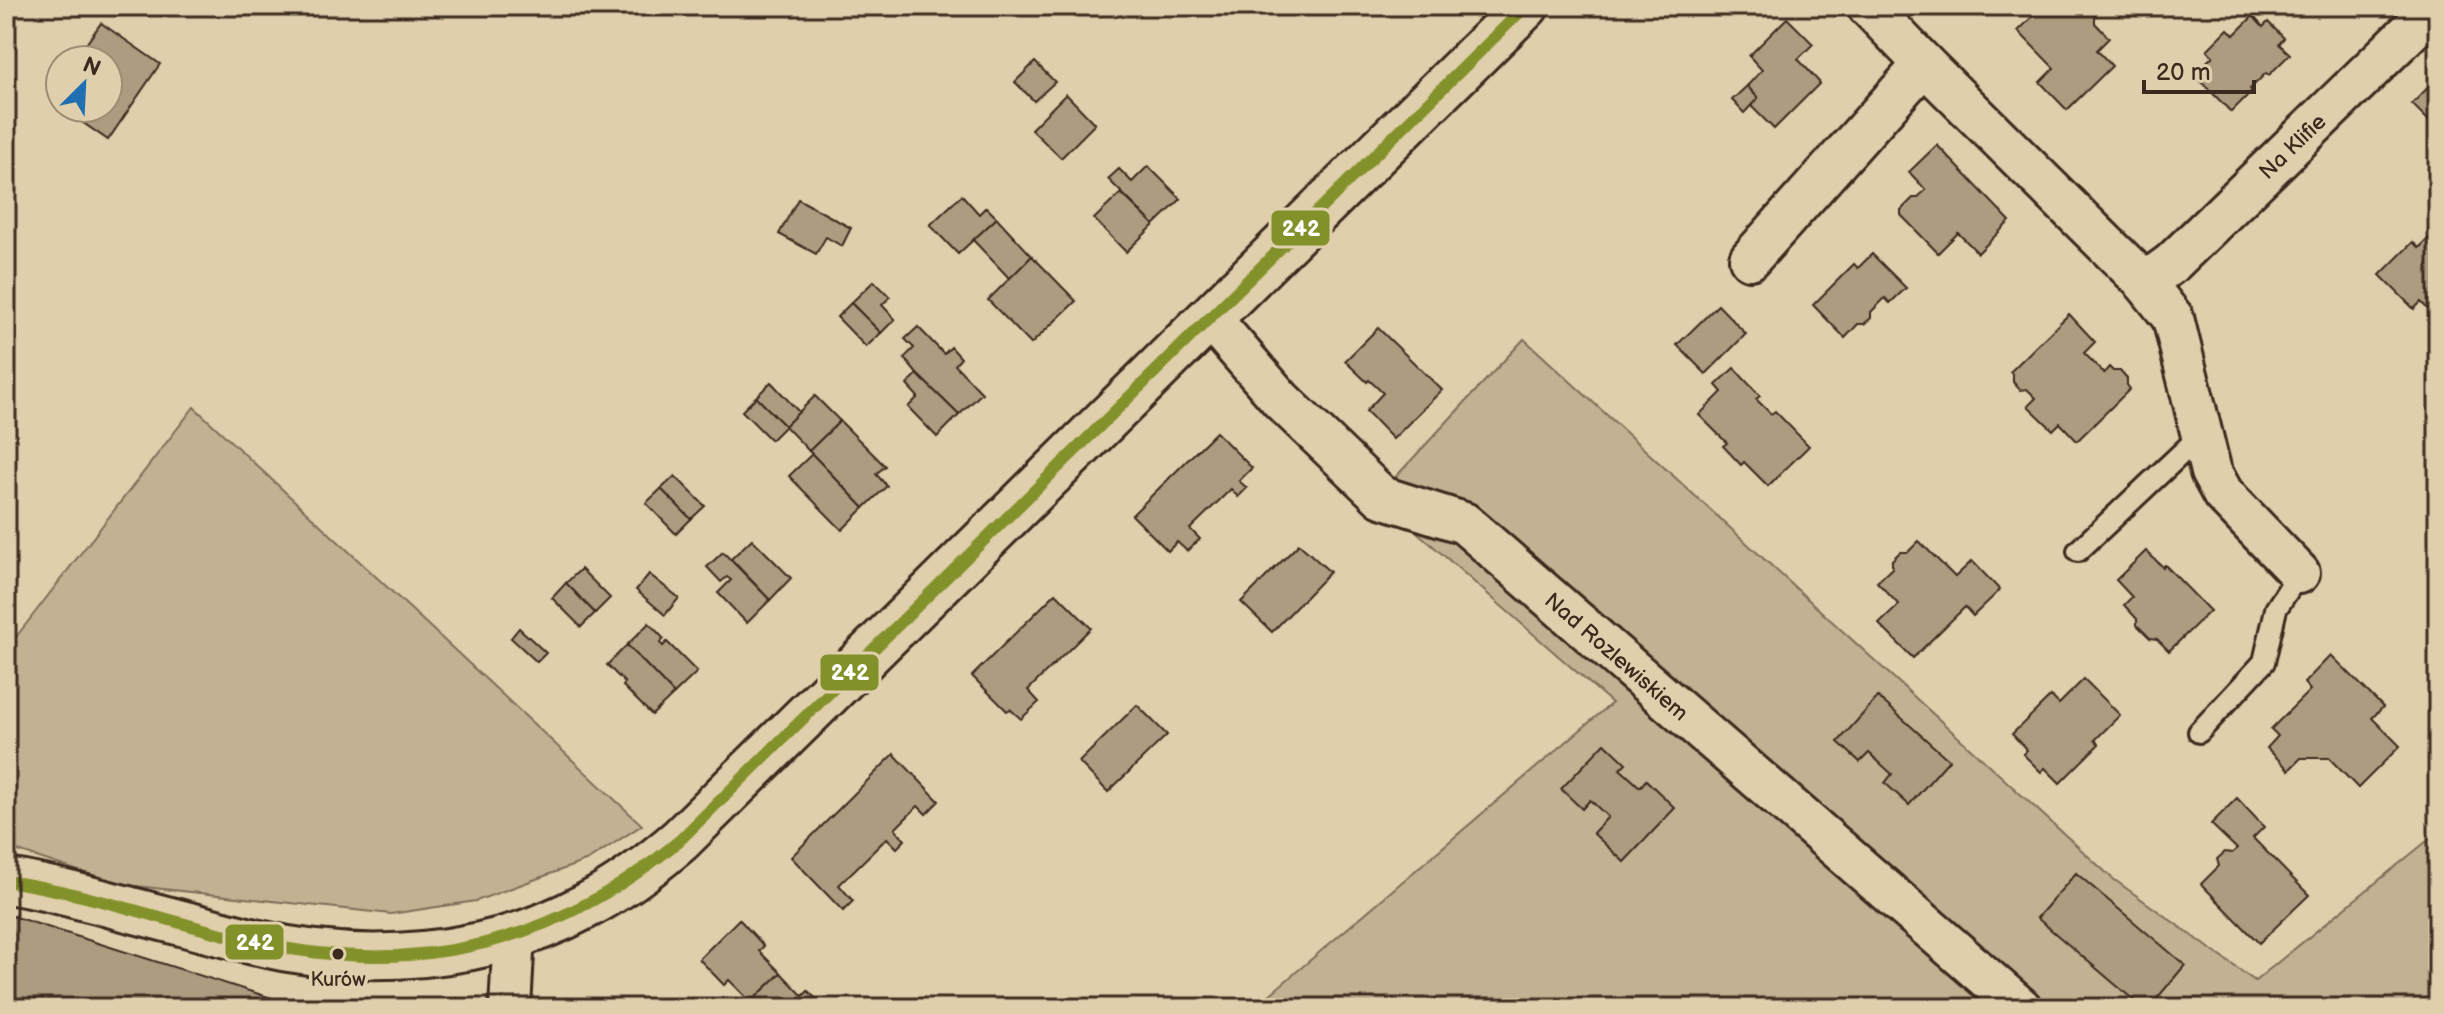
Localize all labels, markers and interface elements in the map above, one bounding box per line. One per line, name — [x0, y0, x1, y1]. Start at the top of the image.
north arrow — [44, 44, 124, 124]
scale bar — [2144, 44, 2254, 94]
text: N — [78, 51, 105, 83]
text: 20 m — [2156, 58, 2211, 87]
street label: Na Klifie — [2254, 109, 2332, 186]
line badge: 242 — [1270, 209, 1331, 247]
text: 242 — [1282, 216, 1320, 243]
street label: Nad Rozlewiskiem — [1539, 587, 1693, 727]
line badge: 242 — [819, 653, 880, 692]
text: 242 — [831, 660, 869, 687]
line badge: 242 — [224, 923, 285, 961]
text: 242 — [236, 930, 274, 957]
marker: Kurów — [330, 946, 346, 962]
place label: Kurów — [310, 968, 366, 992]

